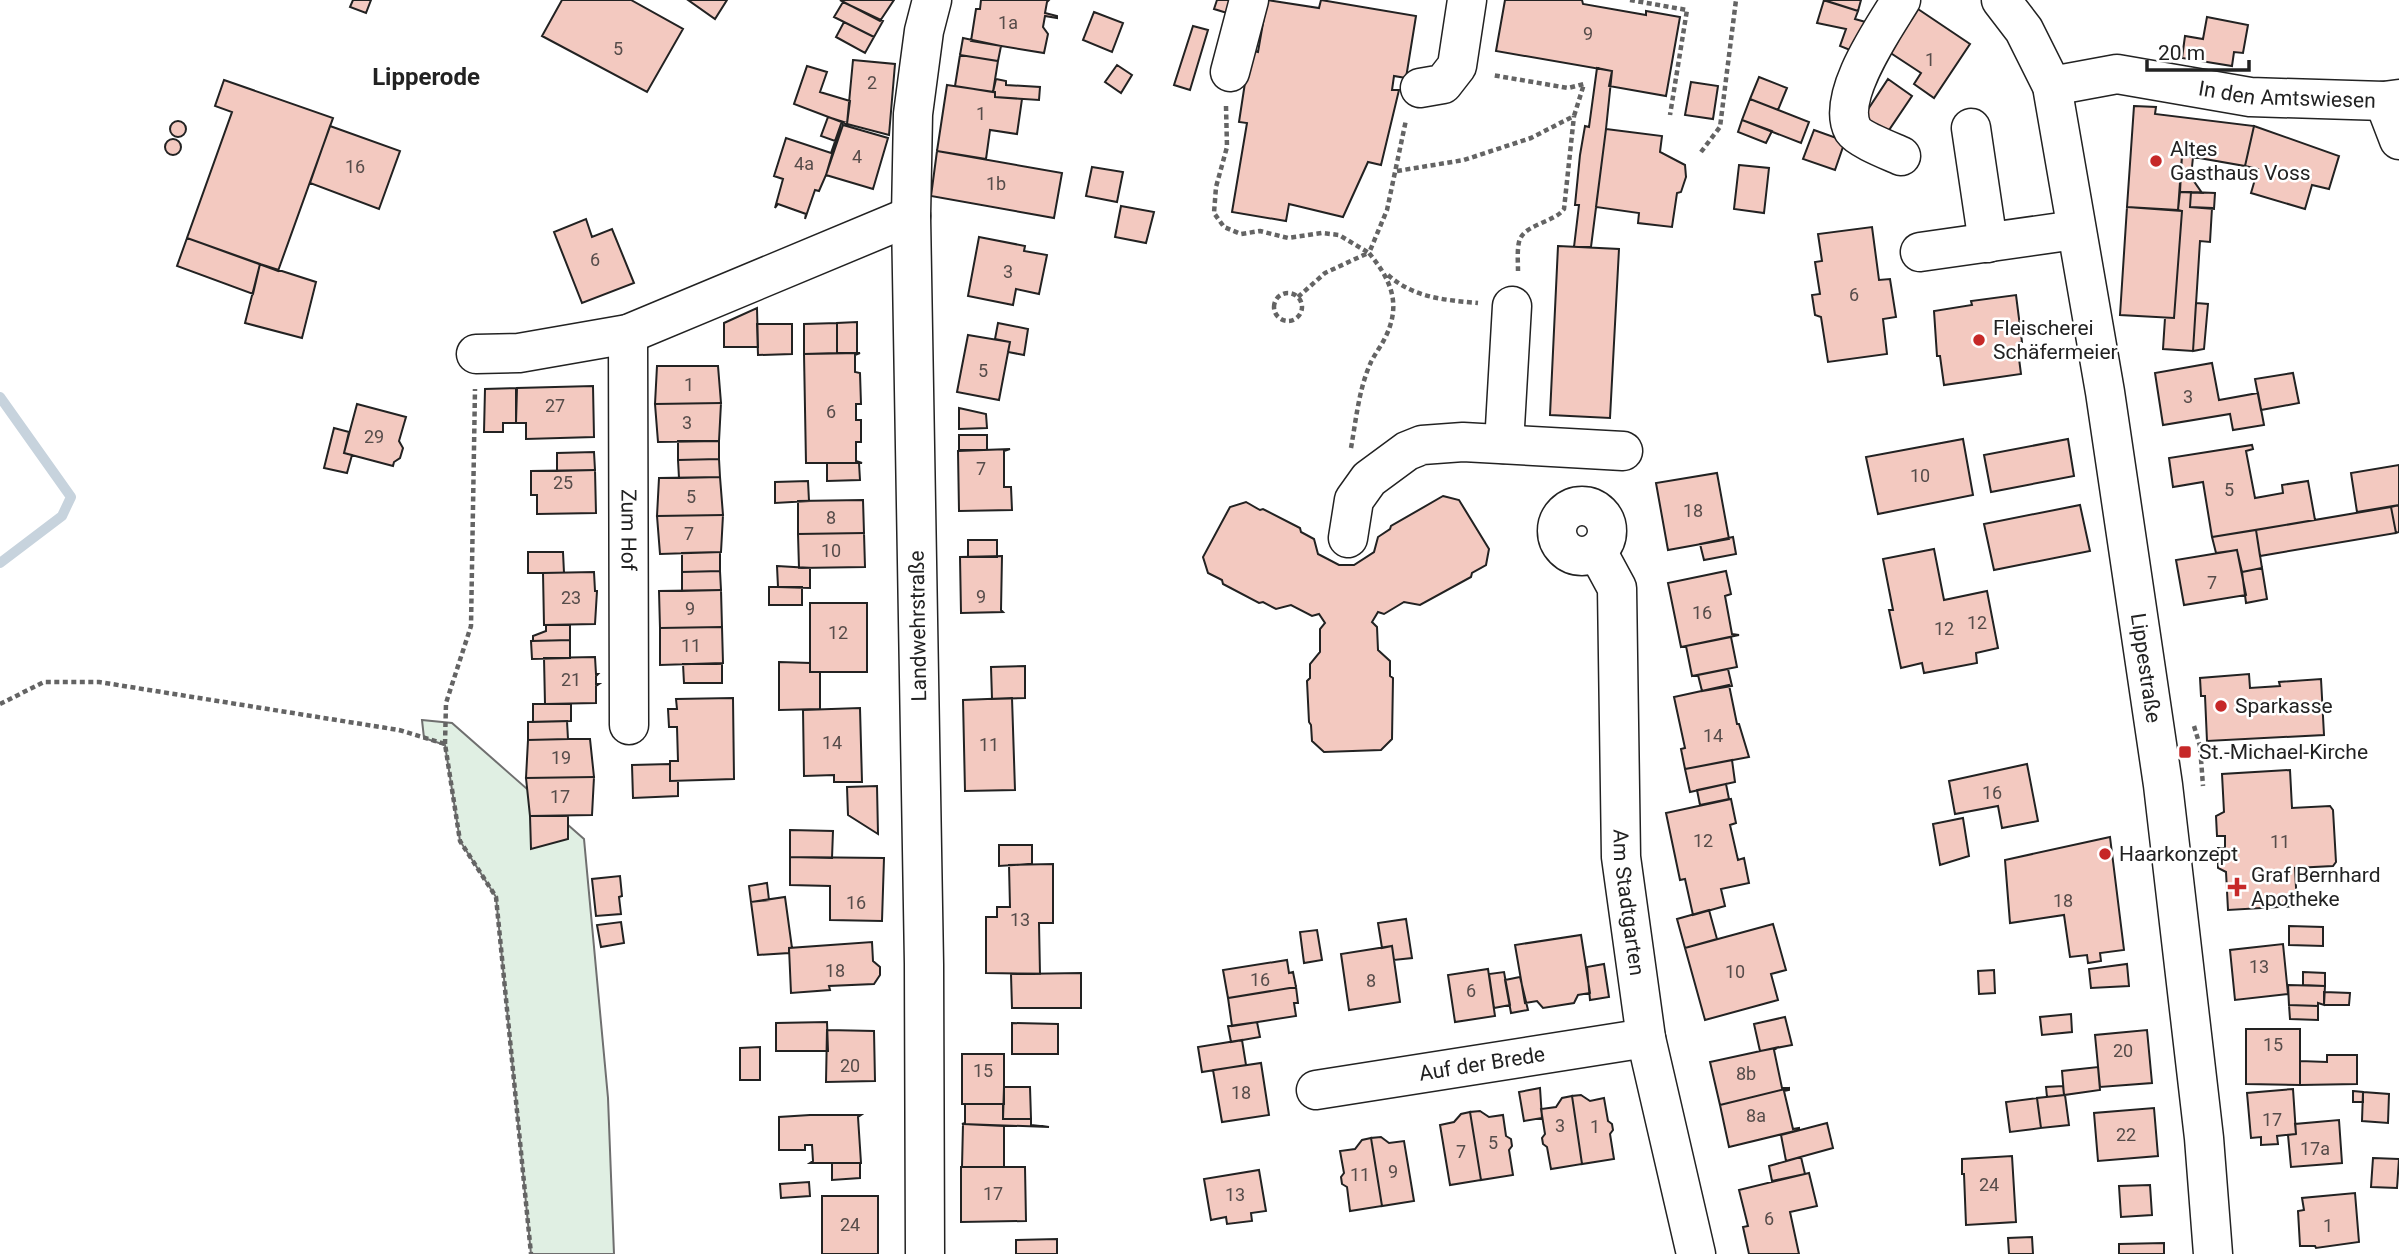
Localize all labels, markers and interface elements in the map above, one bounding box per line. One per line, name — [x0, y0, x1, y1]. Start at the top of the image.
house number: 1a — [998, 12, 1018, 33]
house number: 9 — [1583, 23, 1593, 44]
scale bar — [2147, 28, 2248, 72]
house number: 5 — [613, 38, 623, 59]
text: 20 m — [2158, 41, 2205, 65]
house number: 1 — [1925, 49, 1935, 70]
district label: Lipperode — [372, 63, 480, 91]
house number: 2 — [867, 72, 877, 93]
street label: In den Amtswiesen — [2197, 76, 2376, 113]
house number: 1 — [976, 103, 986, 124]
place label: Altes Gasthaus Voss — [2170, 137, 2311, 185]
house number: 4 — [852, 146, 862, 167]
house number: 4a — [794, 153, 814, 174]
marker: Altes Gasthaus Voss — [2148, 153, 2164, 169]
house number: 16 — [345, 156, 365, 177]
house number: 1b — [986, 173, 1006, 194]
house number: 6 — [590, 249, 600, 270]
house number: 3 — [1003, 261, 1013, 282]
house number: 6 — [1849, 284, 1859, 305]
place label: Fleischerei Schäfermeier — [1993, 316, 2118, 364]
marker: Fleischerei Schäfermeier — [1971, 332, 1987, 348]
house number: 5 — [978, 360, 988, 381]
house number: 1 — [684, 374, 694, 395]
house number: 3 — [2183, 386, 2193, 407]
house number: 27 — [545, 395, 565, 416]
house number: 6 — [826, 401, 836, 422]
house number: 3 — [682, 412, 692, 433]
house number: 29 — [364, 426, 384, 447]
house number: 7 — [976, 458, 986, 479]
house number: 10 — [1910, 465, 1930, 486]
house number: 25 — [553, 472, 573, 493]
house number: 5 — [2224, 479, 2234, 500]
house number: 5 — [686, 486, 696, 507]
street label: Zum Hof — [616, 489, 641, 572]
house number: 18 — [1683, 500, 1703, 521]
house number: 8 — [826, 507, 836, 528]
house number: 7 — [684, 523, 694, 544]
house number: 10 — [821, 540, 841, 561]
street label: Landwehrstraße — [905, 550, 931, 702]
house number: 7 — [2207, 572, 2217, 593]
house number: 9 — [976, 586, 986, 607]
house number: 23 — [561, 587, 581, 608]
house number: 9 — [685, 598, 695, 619]
house number: 16 — [1692, 602, 1712, 623]
house number: 12 — [1967, 612, 1987, 633]
street label: Lippestraße — [2126, 612, 2166, 725]
house number: 12 — [1934, 618, 1954, 639]
house number: 12 — [828, 622, 848, 643]
house number: 11 — [681, 635, 701, 656]
house number: 21 — [561, 669, 581, 690]
place label: Sparkasse — [2235, 694, 2333, 718]
marker: Sparkasse — [2213, 698, 2229, 714]
house number: 14 — [1703, 725, 1723, 746]
house number: 14 — [822, 732, 842, 753]
house number: 11 — [979, 734, 999, 755]
place label: St.-Michael-Kirche — [2199, 740, 2368, 764]
marker: St.-Michael-Kirche — [2177, 744, 2193, 760]
house number: 19 — [551, 747, 571, 768]
house number: 16 — [1982, 782, 2002, 803]
house number: 17 — [550, 786, 570, 807]
street label: Am Stadtgarten — [1609, 829, 1649, 977]
house number: 12 — [1693, 830, 1713, 851]
house number: 11 — [2270, 831, 2290, 852]
place label: Haarkonzept — [2119, 842, 2238, 866]
marker: Haarkonzept — [2097, 846, 2113, 862]
place label: Graf Bernhard Apotheke — [2251, 863, 2381, 911]
marker: Graf Bernhard Apotheke — [2229, 879, 2245, 895]
house number: 18 — [2053, 890, 2073, 911]
house number: 16 — [846, 892, 866, 913]
house number: 13 — [1010, 909, 1030, 930]
house number: 13 — [2249, 956, 2269, 977]
house number: 18 — [825, 960, 845, 981]
house number: 10 — [1725, 961, 1745, 982]
house number: 16 — [1250, 969, 1270, 990]
house number: 8 — [1366, 970, 1376, 991]
house number: 6 — [1466, 980, 1476, 1001]
house number: 15 — [2263, 1034, 2283, 1055]
house number: 20 — [2113, 1040, 2133, 1061]
street label: Auf der Brede — [1417, 1042, 1547, 1086]
house number: 20 — [840, 1055, 860, 1076]
house number: 15 — [973, 1060, 993, 1081]
house number: 8b — [1736, 1063, 1756, 1084]
house number: 18 — [1231, 1082, 1251, 1103]
house number: 8a — [1746, 1105, 1766, 1126]
house number: 17 — [2262, 1109, 2282, 1130]
house number: 3 — [1555, 1115, 1565, 1136]
house number: 1 — [1590, 1116, 1600, 1137]
house number: 22 — [2116, 1124, 2136, 1145]
house number: 5 — [1488, 1132, 1498, 1153]
house number: 17a — [2300, 1138, 2330, 1159]
house number: 7 — [1456, 1141, 1466, 1162]
house number: 9 — [1388, 1161, 1398, 1182]
house number: 11 — [1350, 1164, 1370, 1185]
house number: 24 — [1979, 1174, 1999, 1195]
house number: 17 — [983, 1183, 1003, 1204]
house number: 13 — [1225, 1184, 1245, 1205]
house number: 6 — [1764, 1208, 1774, 1229]
house number: 24 — [840, 1214, 860, 1235]
house number: 1 — [2323, 1215, 2333, 1236]

